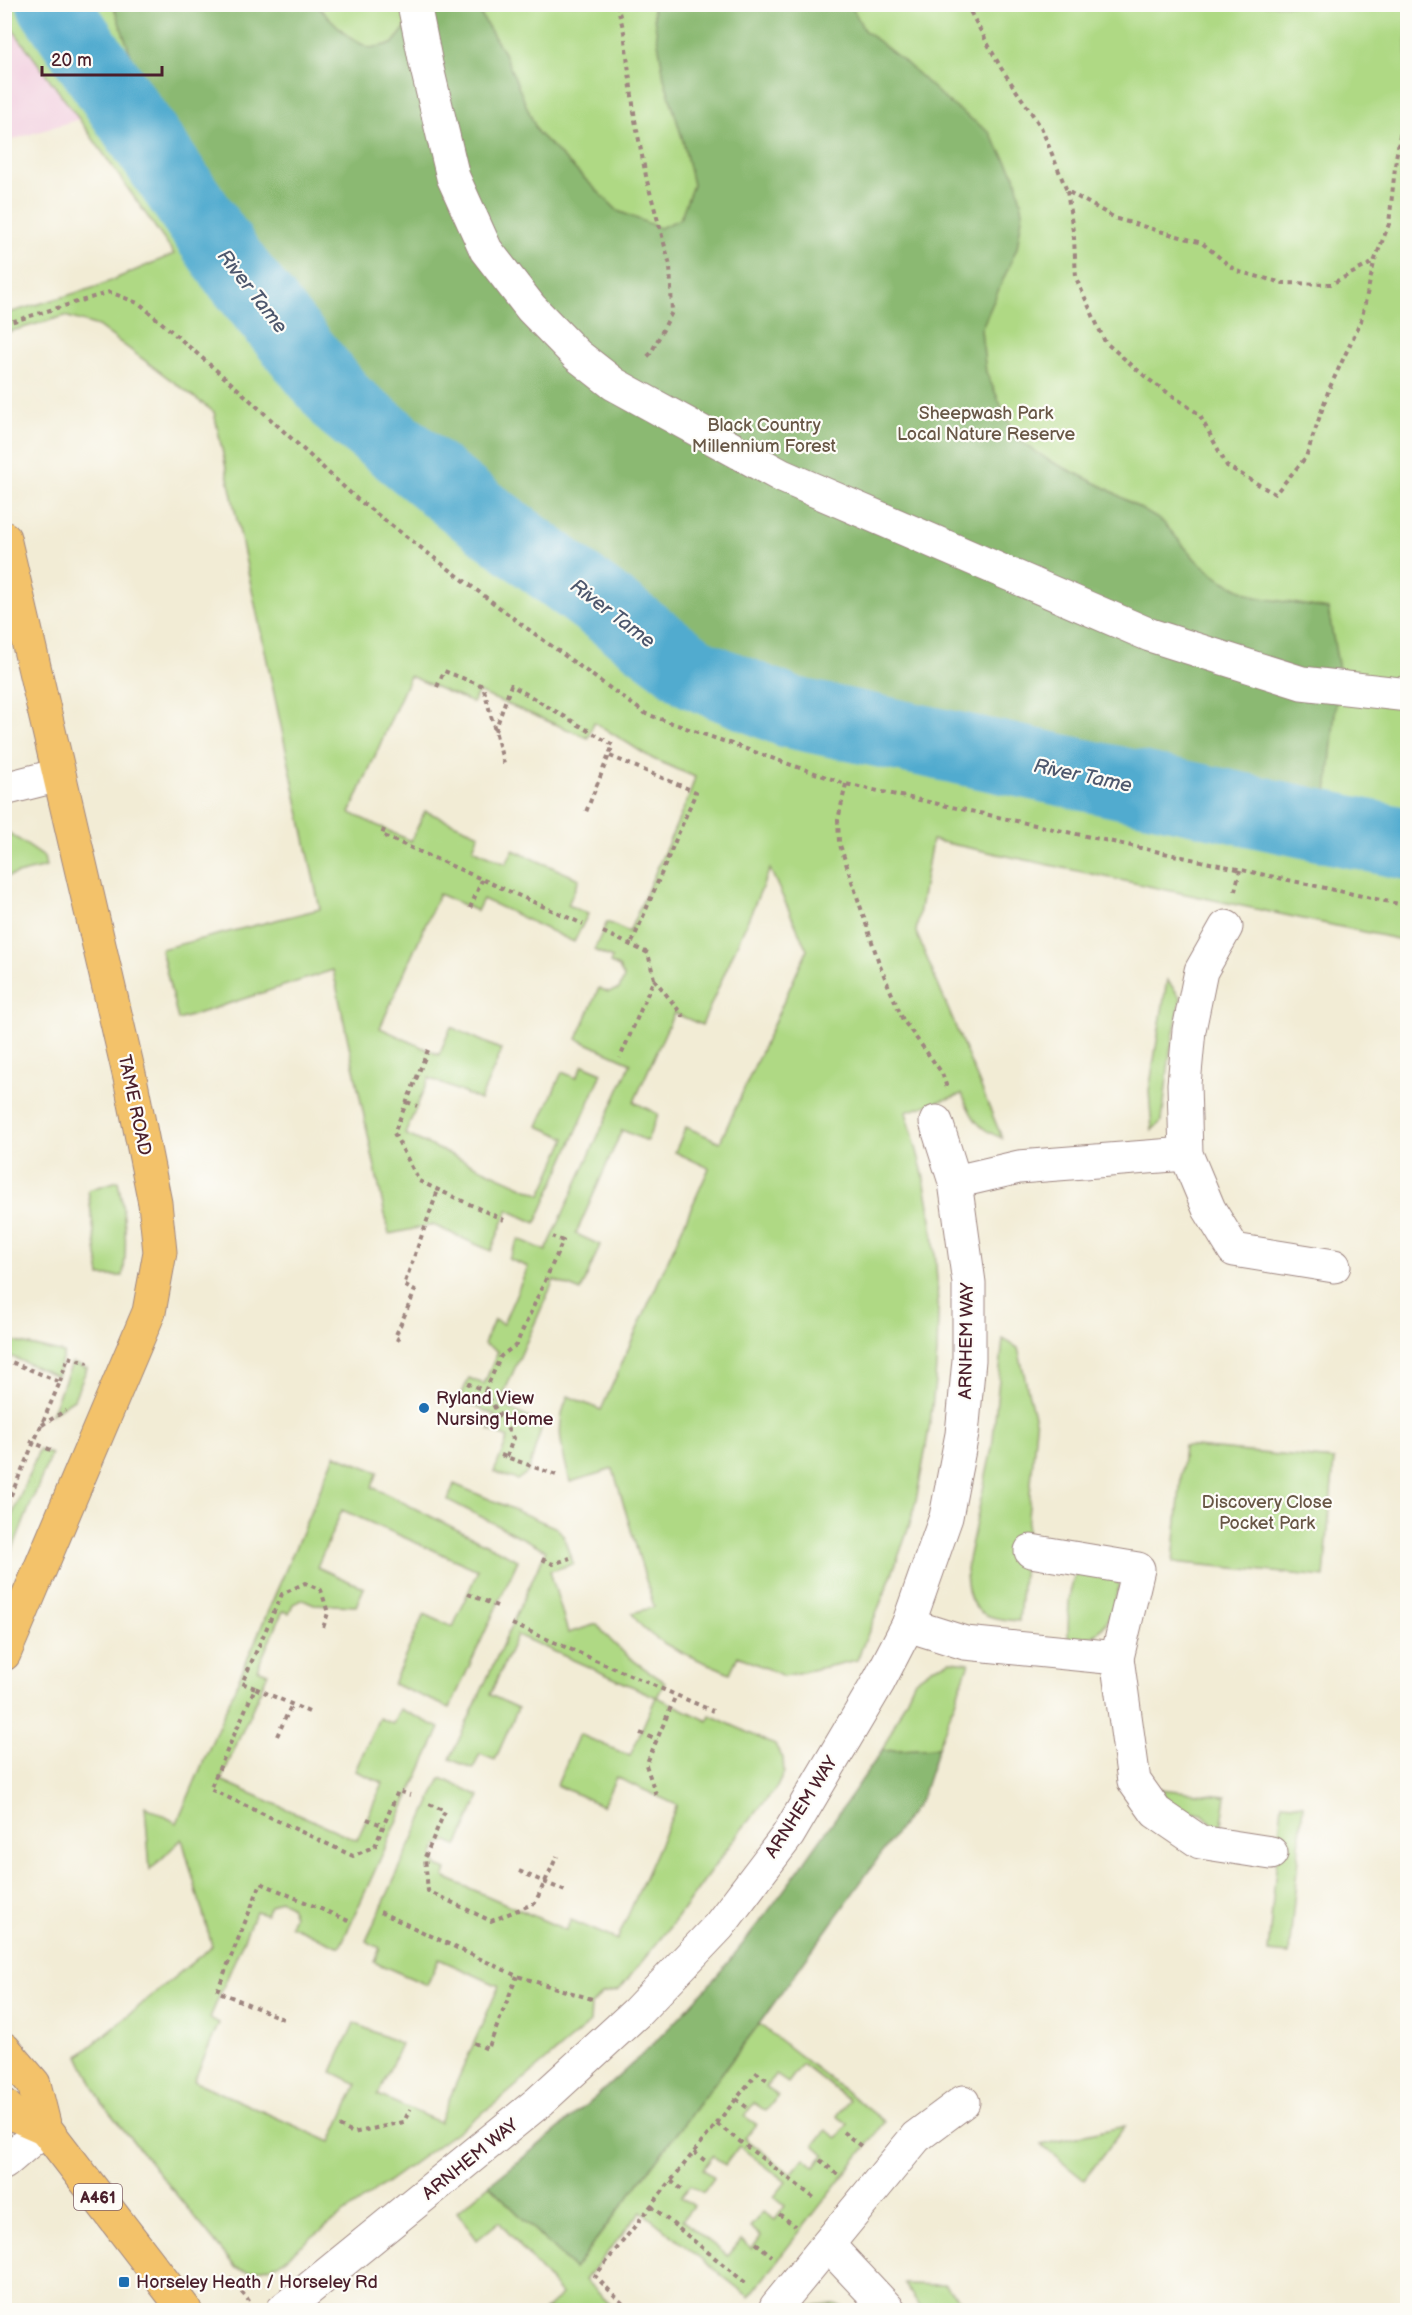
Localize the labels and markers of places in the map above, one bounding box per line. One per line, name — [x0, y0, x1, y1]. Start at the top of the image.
place label: Ryland View Nursing Home — [436, 1388, 554, 1430]
marker: Ryland View Nursing Home — [417, 1401, 431, 1415]
place label: Horseley Heath / Horseley Rd — [136, 2272, 378, 2293]
marker: Horseley Heath / Horseley Rd — [117, 2275, 131, 2289]

